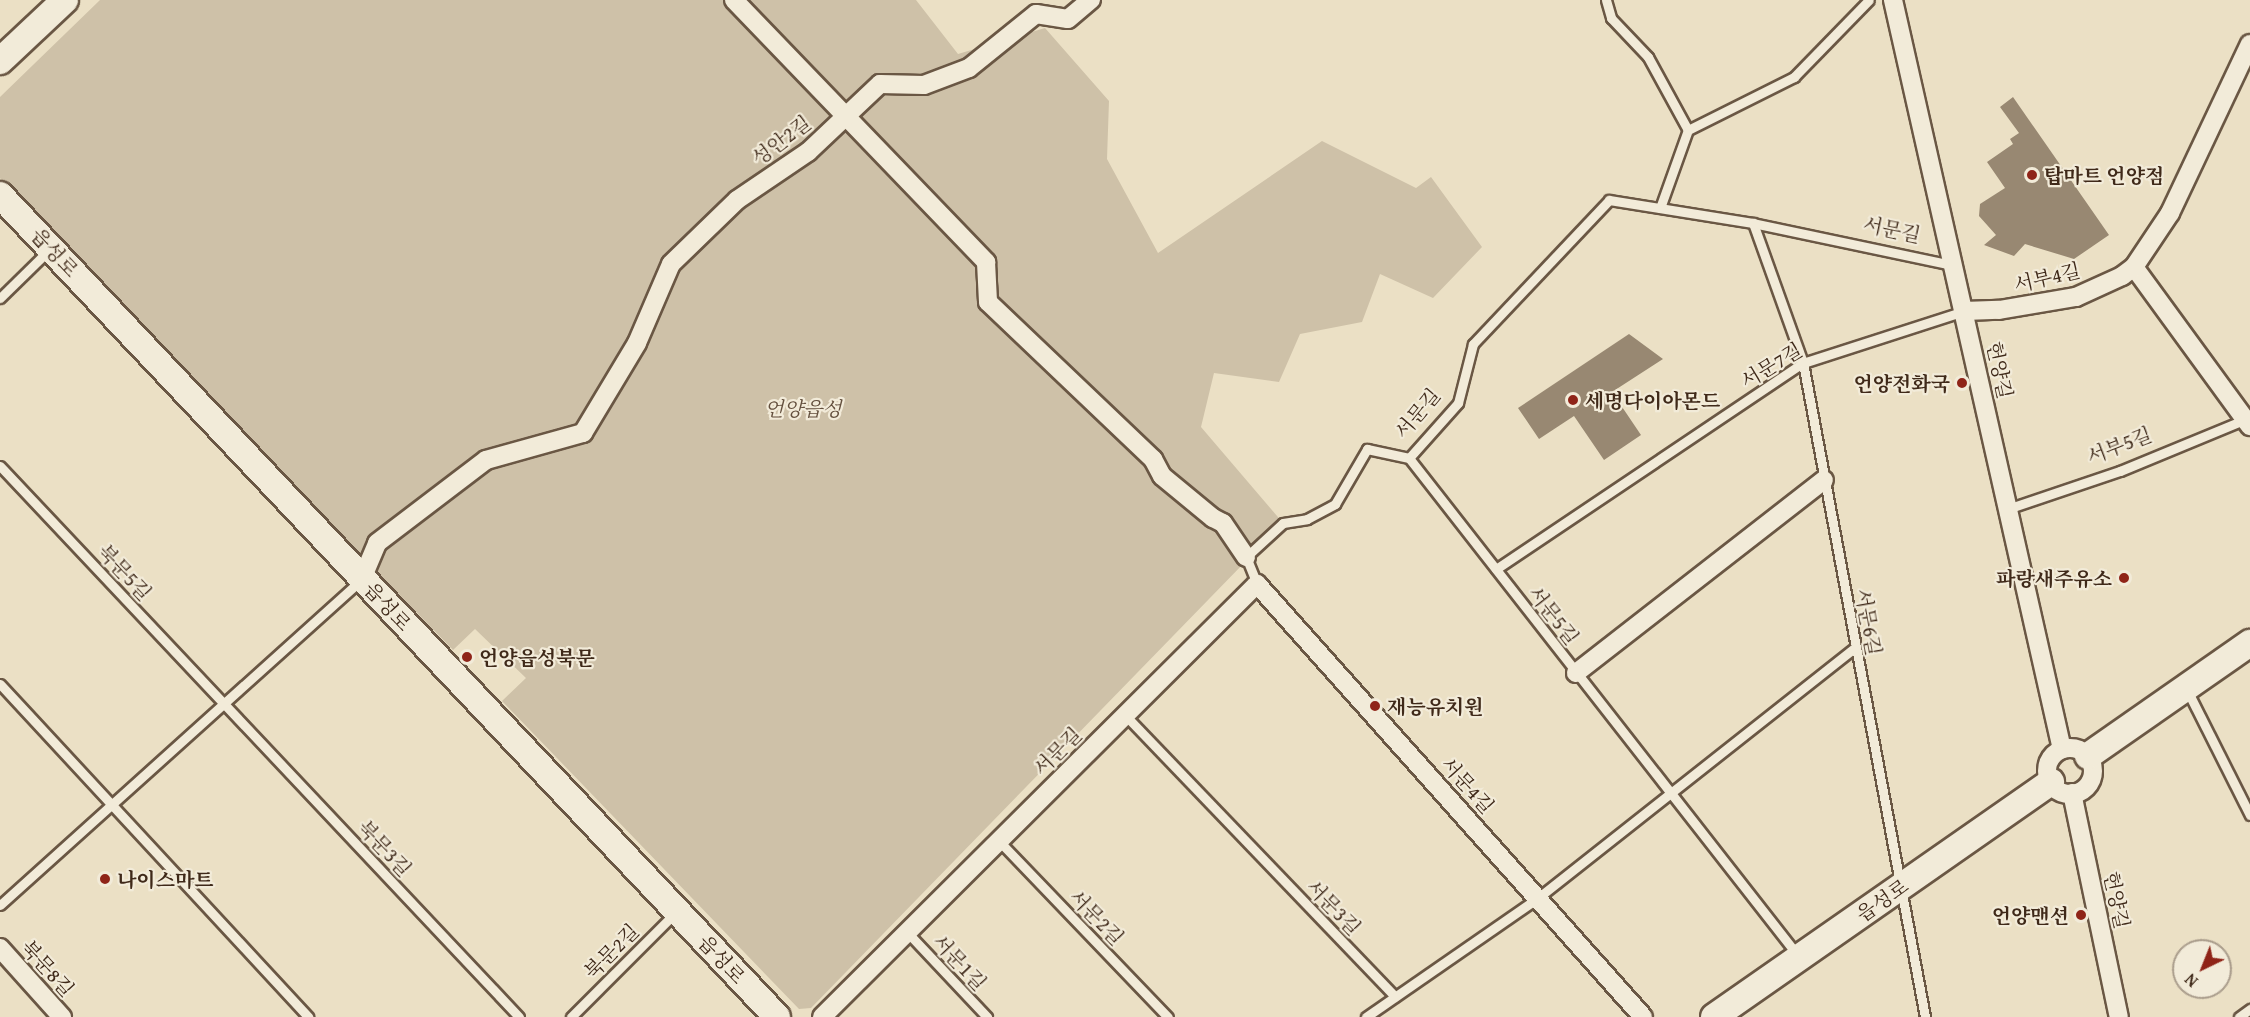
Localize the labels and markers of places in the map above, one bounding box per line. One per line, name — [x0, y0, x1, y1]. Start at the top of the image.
place label: 탑마트 언양점 — [2044, 163, 2164, 187]
marker: 탑마트 언양점 — [2025, 168, 2039, 182]
place label: 언양전화국 — [1853, 371, 1950, 395]
marker: 언양전화국 — [1955, 376, 1969, 390]
place label: 세명다이아몬드 — [1585, 388, 1720, 412]
marker: 세명다이아몬드 — [1566, 393, 1580, 407]
place label: 파랑새주유소 — [1996, 566, 2112, 590]
marker: 파랑새주유소 — [2117, 571, 2131, 585]
place label: 언양읍성북문 — [479, 645, 595, 669]
marker: 언양읍성북문 — [460, 650, 474, 664]
place label: 재능유치원 — [1387, 694, 1484, 718]
marker: 재능유치원 — [1368, 699, 1382, 713]
place label: 나이스마트 — [117, 867, 214, 891]
marker: 나이스마트 — [98, 872, 112, 886]
place label: 언양맨션 — [1992, 903, 2069, 927]
marker: 언양맨션 — [2074, 908, 2088, 922]

